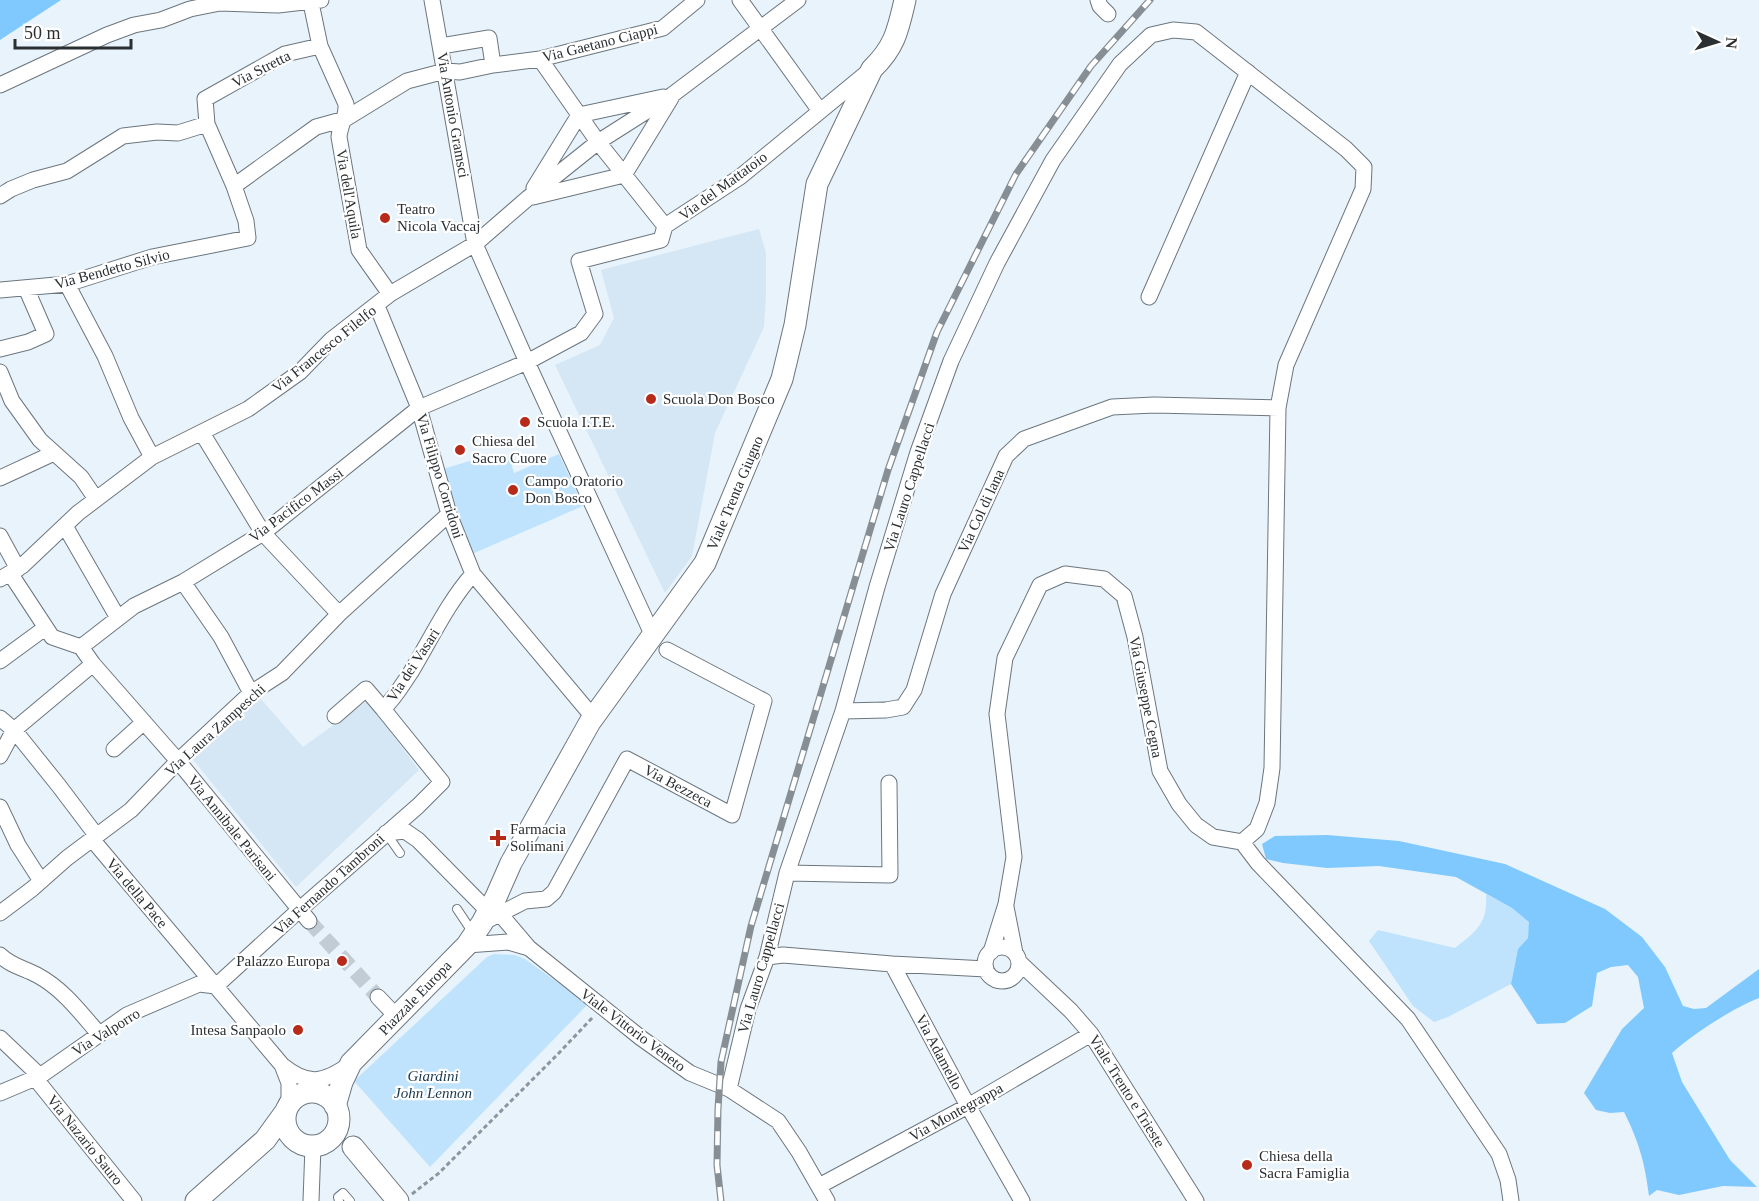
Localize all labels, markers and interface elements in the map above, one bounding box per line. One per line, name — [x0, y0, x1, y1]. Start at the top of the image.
scale bar — [15, 12, 130, 50]
north arrow — [1687, 12, 1747, 72]
street label: Via Gaetano Ciappi — [541, 21, 659, 65]
text: 50 m — [24, 23, 61, 43]
text: N — [1723, 37, 1740, 50]
street label: Via Stretta — [229, 47, 293, 91]
street label: Via Antonio Gramsci — [434, 51, 472, 179]
street label: Via dell'Aquila — [333, 148, 365, 240]
street label: Via del Mattatoio — [676, 149, 770, 223]
place label: Teatro Nicola Vaccaj — [397, 201, 480, 234]
marker: Teatro Nicola Vaccaj — [378, 211, 392, 225]
street label: Via Bendetto Silvio — [53, 246, 171, 292]
street label: Via Francesco Filelfo — [269, 302, 379, 396]
place label: Scuola Don Bosco — [663, 391, 775, 407]
marker: Scuola Don Bosco — [644, 392, 658, 406]
street label: Via Filippo Corridoni — [413, 412, 467, 540]
place label: Scuola I.T.E. — [537, 414, 615, 430]
marker: Scuola I.T.E. — [518, 415, 532, 429]
street label: Via Lauro Cappellacci — [881, 420, 937, 554]
place label: Chiesa del Sacro Cuore — [472, 433, 547, 466]
street label: Viale Trenta Giugno — [704, 434, 766, 552]
marker: Chiesa del Sacro Cuore — [453, 443, 467, 457]
street label: Via Pacifico Massi — [246, 465, 346, 545]
street label: Via Col di lana — [955, 466, 1007, 555]
place label: Campo Oratorio Don Bosco — [525, 473, 623, 506]
marker: Campo Oratorio Don Bosco — [506, 483, 520, 497]
street label: Via dei Vasari — [383, 626, 443, 704]
street label: Via Giuseppe Cegna — [1126, 635, 1166, 759]
street label: Via Laura Zampeschi — [162, 681, 268, 779]
street label: Via Bezzeca — [641, 761, 715, 811]
street label: Via Annibale Parisani — [185, 772, 279, 884]
place label: Farmacia Solimani — [510, 821, 566, 854]
street label: Via Fernando Tambroni — [271, 830, 387, 938]
marker: Farmacia Solimani — [491, 831, 505, 845]
street label: Via della Pace — [103, 855, 171, 931]
street label: Via Lauro Cappellacci — [735, 901, 787, 1035]
place label: Palazzo Europa — [236, 953, 330, 969]
marker: Palazzo Europa — [335, 954, 349, 968]
street label: Piazzale Europa — [376, 957, 455, 1038]
street label: Viale Vittorio Veneto — [578, 985, 688, 1075]
street label: Via Valporro — [69, 1005, 143, 1059]
street label: Via Adamello — [912, 1012, 966, 1092]
place label: Intesa Sanpaolo — [191, 1022, 286, 1038]
marker: Intesa Sanpaolo — [291, 1023, 305, 1037]
street label: Viale Trento e Trieste — [1086, 1032, 1168, 1150]
park label: Giardini John Lennon — [394, 1068, 472, 1101]
street label: Via Montegrappa — [906, 1080, 1006, 1144]
street label: Via Nazario Sauro — [44, 1092, 126, 1188]
place label: Chiesa della Sacra Famiglia — [1259, 1148, 1350, 1181]
marker: Chiesa della Sacra Famiglia — [1240, 1158, 1254, 1172]

